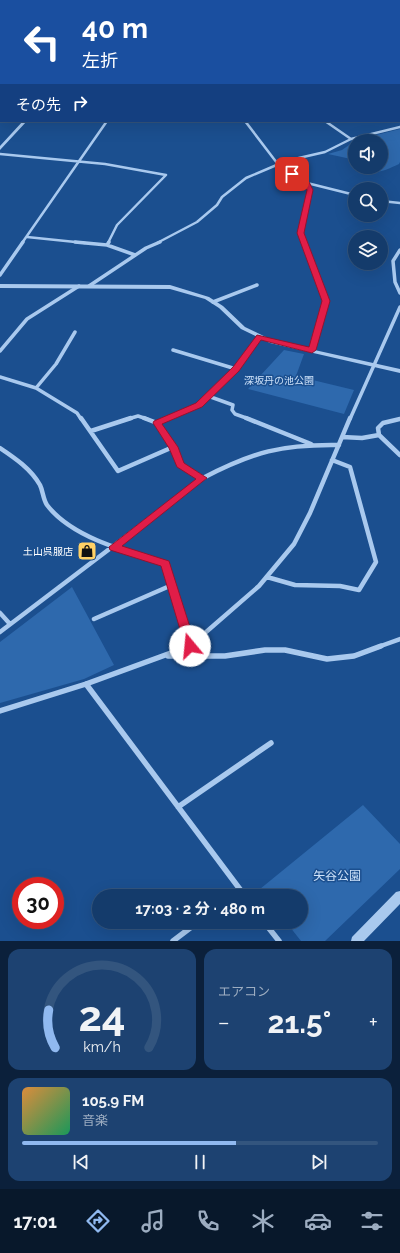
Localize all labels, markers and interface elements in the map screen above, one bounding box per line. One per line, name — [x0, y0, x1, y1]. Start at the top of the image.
text: 40 m — [82, 12, 148, 45]
icon: left — [16, 16, 68, 68]
text: 左折 — [82, 50, 118, 71]
icon: right — [69, 92, 91, 114]
text: その先 — [16, 96, 61, 114]
map controls — [348, 134, 388, 270]
button: sound — [348, 134, 388, 174]
pin — [275, 157, 309, 191]
icon: arrive — [281, 163, 303, 185]
button: search — [348, 182, 388, 222]
button: layers — [348, 230, 388, 270]
park label: 深坂丹の池公園 — [244, 375, 314, 386]
shop icon: 土山呉服店 — [76, 540, 98, 562]
place label: 土山呉服店 — [23, 546, 73, 557]
position arrow — [169, 625, 211, 667]
park label: 矢谷公園 — [313, 869, 361, 883]
speed limit sign: 30 — [12, 877, 64, 929]
text: 17:03 · 2 分 · 480 m — [135, 900, 265, 918]
text: エアコン — [218, 984, 270, 999]
text: 24 — [78, 991, 126, 1040]
text: 21.5° — [268, 1005, 331, 1040]
text: − — [218, 1009, 230, 1035]
text: + — [369, 1009, 378, 1035]
text: km/h — [83, 1038, 121, 1054]
text: 105.9 FM — [82, 1092, 144, 1110]
text: 音楽 — [82, 1113, 108, 1128]
icon: previous — [70, 1151, 92, 1173]
icon: pause — [189, 1151, 211, 1173]
icon: next — [308, 1151, 330, 1173]
icon: directions — [84, 1207, 112, 1235]
icon: music — [139, 1207, 167, 1235]
icon: phone — [194, 1207, 222, 1235]
icon: climate — [249, 1207, 277, 1235]
icon: car — [304, 1207, 332, 1235]
icon: filters — [358, 1207, 386, 1235]
text: 17:01 — [13, 1211, 57, 1232]

